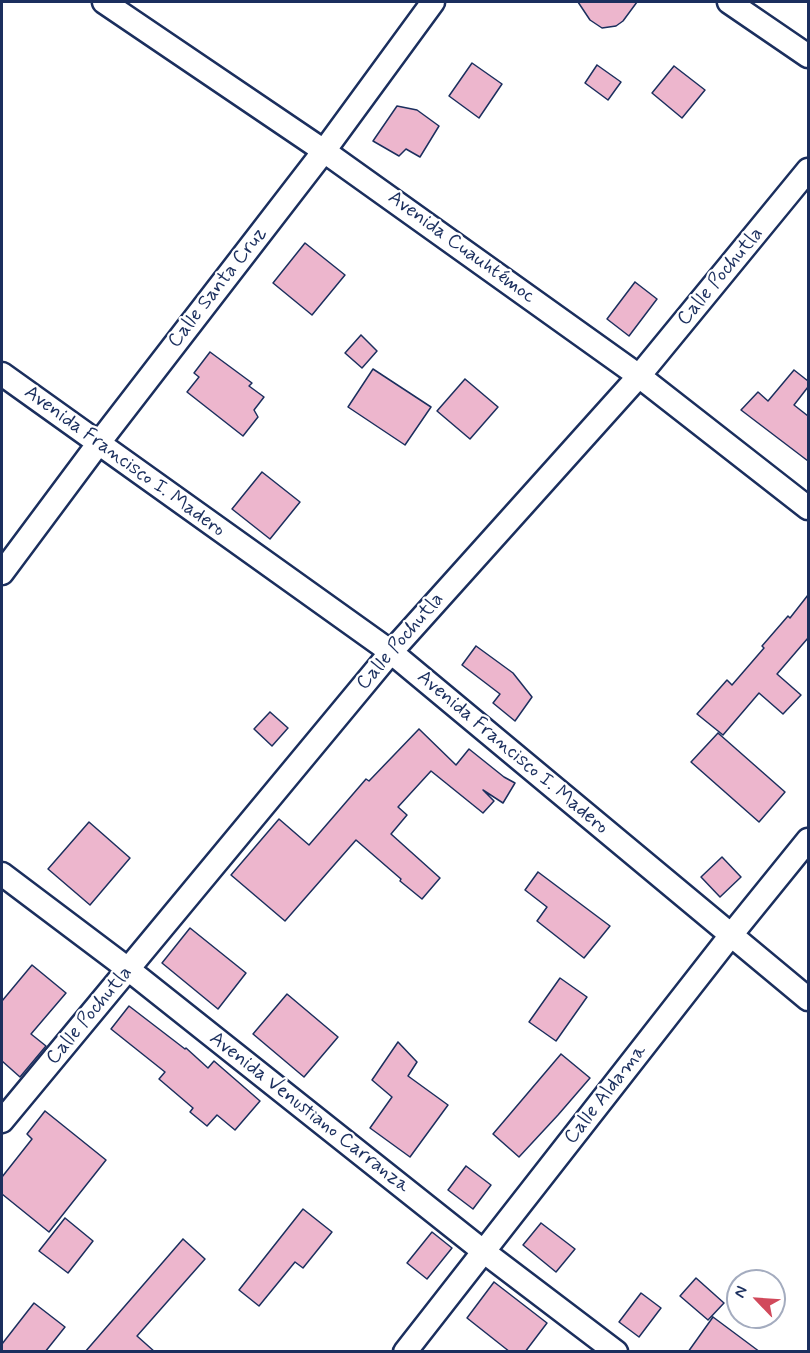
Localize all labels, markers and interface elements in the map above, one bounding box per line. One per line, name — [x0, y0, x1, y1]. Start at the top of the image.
street label: Avenida Cuauhtémoc — [383, 186, 539, 310]
street label: Calle Santa Cruz — [163, 223, 273, 353]
street label: Calle Pochutla — [673, 223, 769, 331]
street label: Avenida Francisco I. Madero — [19, 381, 229, 543]
street label: Calle Pochutla — [352, 588, 450, 696]
street label: Avenida Francisco I. Madero — [411, 666, 613, 840]
street label: Calle Pochutla — [42, 962, 138, 1070]
street label: Avenida Venustiano Carranza — [204, 1027, 414, 1199]
street label: Calle Aldama — [560, 1040, 652, 1150]
north arrow — [726, 1269, 786, 1329]
text: N — [729, 1283, 753, 1301]

